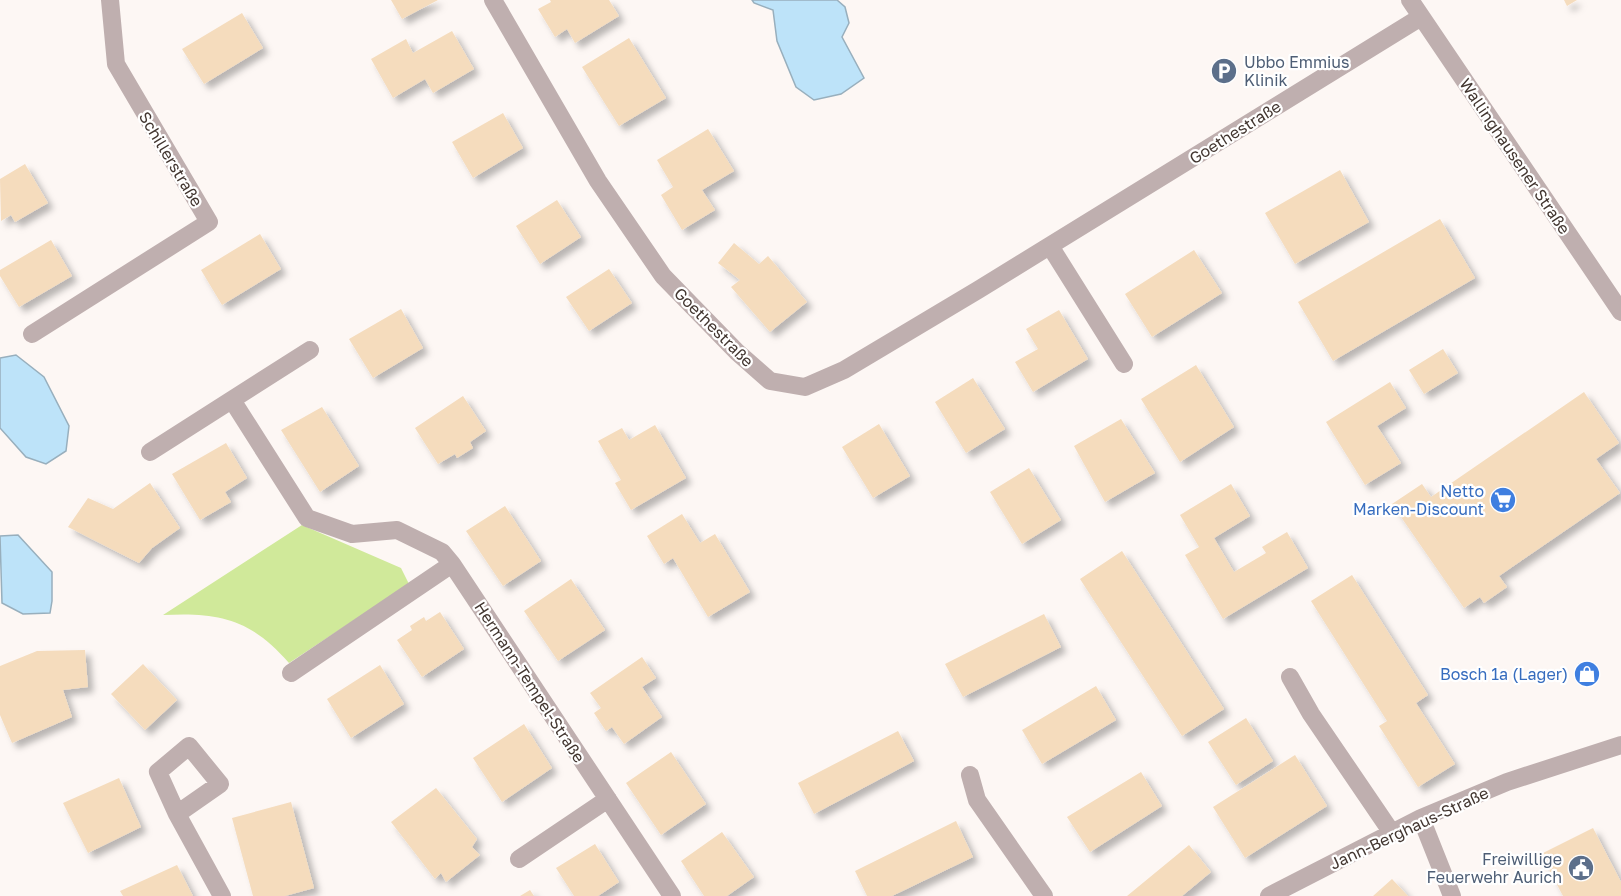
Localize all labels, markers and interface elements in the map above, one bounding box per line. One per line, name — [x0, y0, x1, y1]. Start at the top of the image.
place label: Ubbo Emmius Klinik — [1244, 52, 1350, 90]
parking icon: Ubbo Emmius Klinik — [1209, 56, 1239, 86]
street label: Wallinghausener Straße — [1455, 74, 1575, 238]
street label: Goethestraße — [1185, 96, 1285, 168]
street label: Schillerstraße — [135, 108, 207, 210]
street label: Goethestraße — [670, 283, 758, 371]
place label: Netto Marken-Discount — [1353, 481, 1484, 519]
supermarket icon: Netto Marken-Discount — [1488, 485, 1518, 515]
street label: Hermann-Tempel-Straße — [470, 598, 590, 766]
shop icon: Bosch 1a (Lager) — [1572, 659, 1602, 689]
place label: Bosch 1a (Lager) — [1440, 664, 1568, 684]
street label: Jann-Berghaus-Straße — [1326, 782, 1492, 874]
place label: Freiwillige Feuerwehr Aurich — [1427, 849, 1562, 887]
public building icon: Freiwillige Feuerwehr Aurich — [1566, 853, 1596, 883]

